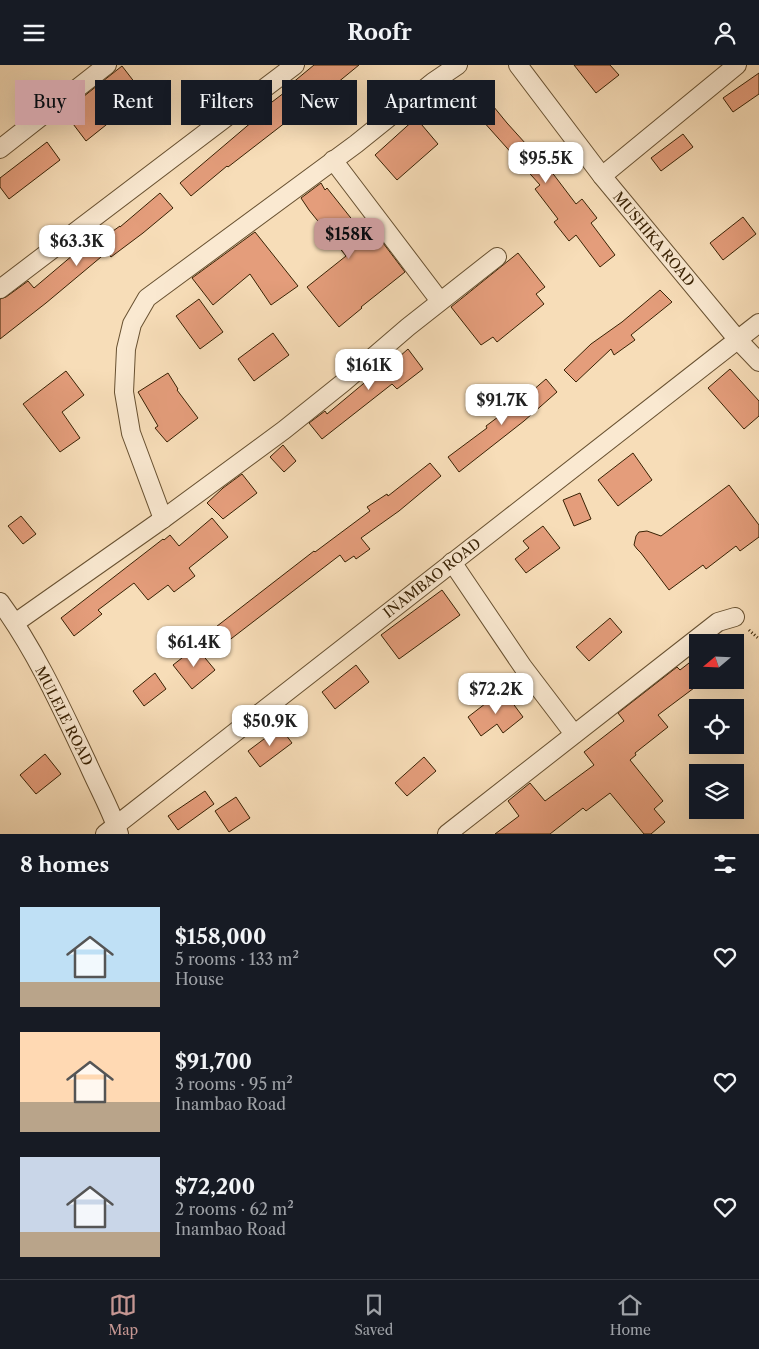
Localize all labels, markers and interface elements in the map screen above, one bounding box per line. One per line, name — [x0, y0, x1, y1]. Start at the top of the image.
icon: menu — [20, 19, 48, 47]
text: Roofr — [347, 19, 412, 46]
icon: person — [711, 19, 739, 47]
chip: Buy — [15, 80, 85, 125]
chip: Rent — [95, 80, 171, 125]
chip: Filters — [181, 80, 272, 125]
chip: New — [282, 80, 357, 125]
chip: Apartment — [367, 80, 495, 125]
pin: $95.5K — [505, 141, 587, 184]
text: $95.5K — [519, 148, 573, 168]
street label: MUSHIKA ROAD — [609, 188, 699, 290]
pin: $158K — [314, 217, 384, 260]
text: $158K — [325, 224, 373, 244]
pin: $63.3K — [36, 225, 118, 267]
text: $63.3K — [50, 231, 104, 251]
pin: $161K — [334, 349, 404, 391]
text: $161K — [346, 355, 392, 375]
pin: $91.7K — [461, 383, 543, 426]
text: $91.7K — [476, 390, 528, 410]
street label: INAMBAO ROAD — [380, 534, 484, 622]
pin: $61.4K — [153, 625, 235, 668]
text: $61.4K — [168, 632, 220, 652]
north arrow — [689, 634, 744, 689]
map controls — [689, 634, 744, 819]
street label: MULELE ROAD — [31, 663, 97, 769]
pin: $72.2K — [455, 673, 537, 715]
text: $72.2K — [469, 679, 523, 699]
button: locate — [689, 699, 744, 754]
pin: $50.9K — [229, 705, 311, 747]
text: $50.9K — [243, 711, 297, 731]
button: layers — [689, 764, 744, 819]
icon: filters — [711, 850, 739, 878]
text: 8 homes — [20, 852, 109, 877]
text: $158,000 — [175, 924, 266, 949]
icon: home — [60, 927, 120, 987]
icon: heart — [711, 943, 739, 971]
text: 5 rooms · 133 m² — [175, 949, 299, 969]
text: House — [175, 969, 224, 989]
text: $91,700 — [175, 1049, 252, 1074]
icon: home — [60, 1052, 120, 1112]
icon: heart — [711, 1068, 739, 1096]
text: 3 rooms · 95 m² — [175, 1074, 293, 1094]
text: Inambao Road — [175, 1094, 286, 1114]
text: $72,200 — [175, 1174, 255, 1199]
icon: home — [60, 1177, 120, 1237]
icon: heart — [711, 1193, 739, 1221]
text: 2 rooms · 62 m² — [175, 1199, 294, 1219]
text: Inambao Road — [175, 1219, 286, 1239]
tab: Map — [108, 1291, 138, 1339]
tab: Saved — [355, 1291, 393, 1339]
tab: Home — [610, 1291, 651, 1339]

